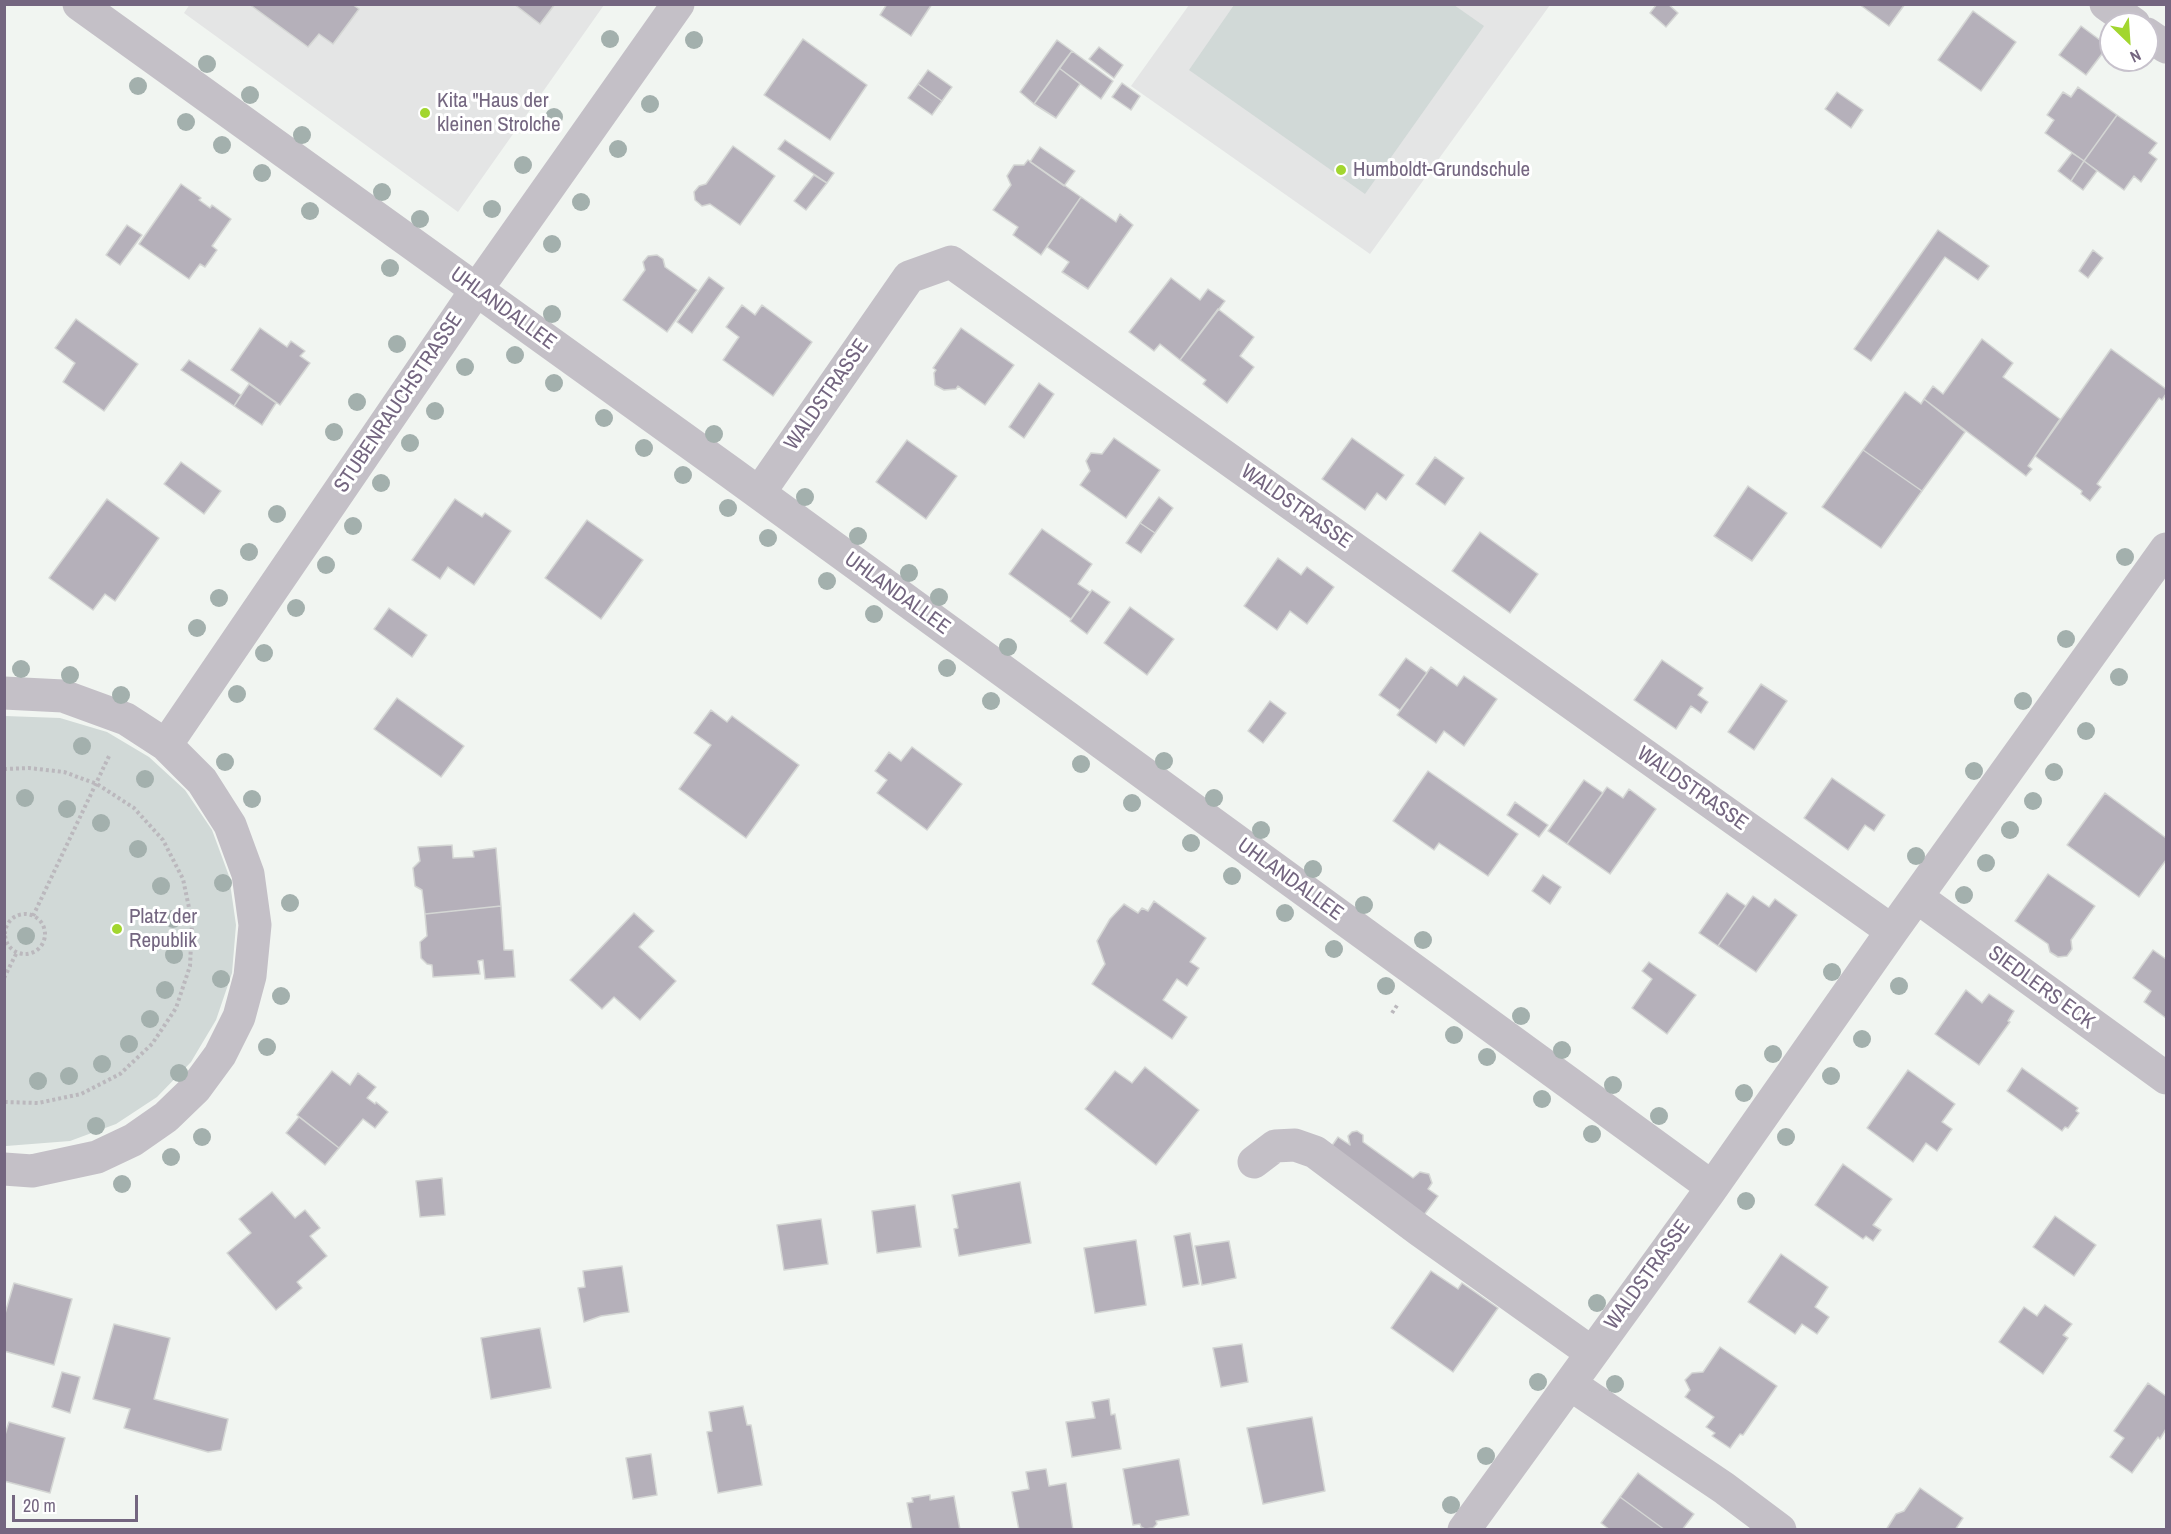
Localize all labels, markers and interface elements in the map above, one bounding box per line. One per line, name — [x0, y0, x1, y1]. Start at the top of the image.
north arrow — [2099, 12, 2159, 72]
text: N — [2127, 45, 2145, 68]
place label: Kita "Haus der kleinen Strolche — [437, 88, 560, 138]
marker: Kita "Haus der kleinen Strolche — [418, 106, 432, 120]
place label: Humboldt-Grundschule — [1353, 157, 1530, 183]
marker: Humboldt-Grundschule — [1334, 163, 1348, 177]
street label: UHLANDALLEE — [445, 262, 561, 356]
street label: STUBENRAUCHSTRASSE — [329, 308, 469, 498]
street label: WALDSTRASSE — [780, 335, 874, 455]
street label: WALDSTRASSE — [1236, 460, 1356, 554]
street label: UHLANDALLEE — [839, 547, 955, 641]
street label: WALDSTRASSE — [1632, 742, 1752, 836]
street label: UHLANDALLEE — [1232, 833, 1348, 927]
place label: Platz der Republik — [129, 904, 197, 954]
marker: Platz der Republik — [110, 922, 124, 936]
street label: SIEDLERS ECK — [1983, 941, 2099, 1035]
street label: WALDSTRASSE — [1600, 1215, 1696, 1335]
scale bar — [15, 1483, 141, 1521]
text: 20 m — [23, 1493, 56, 1518]

